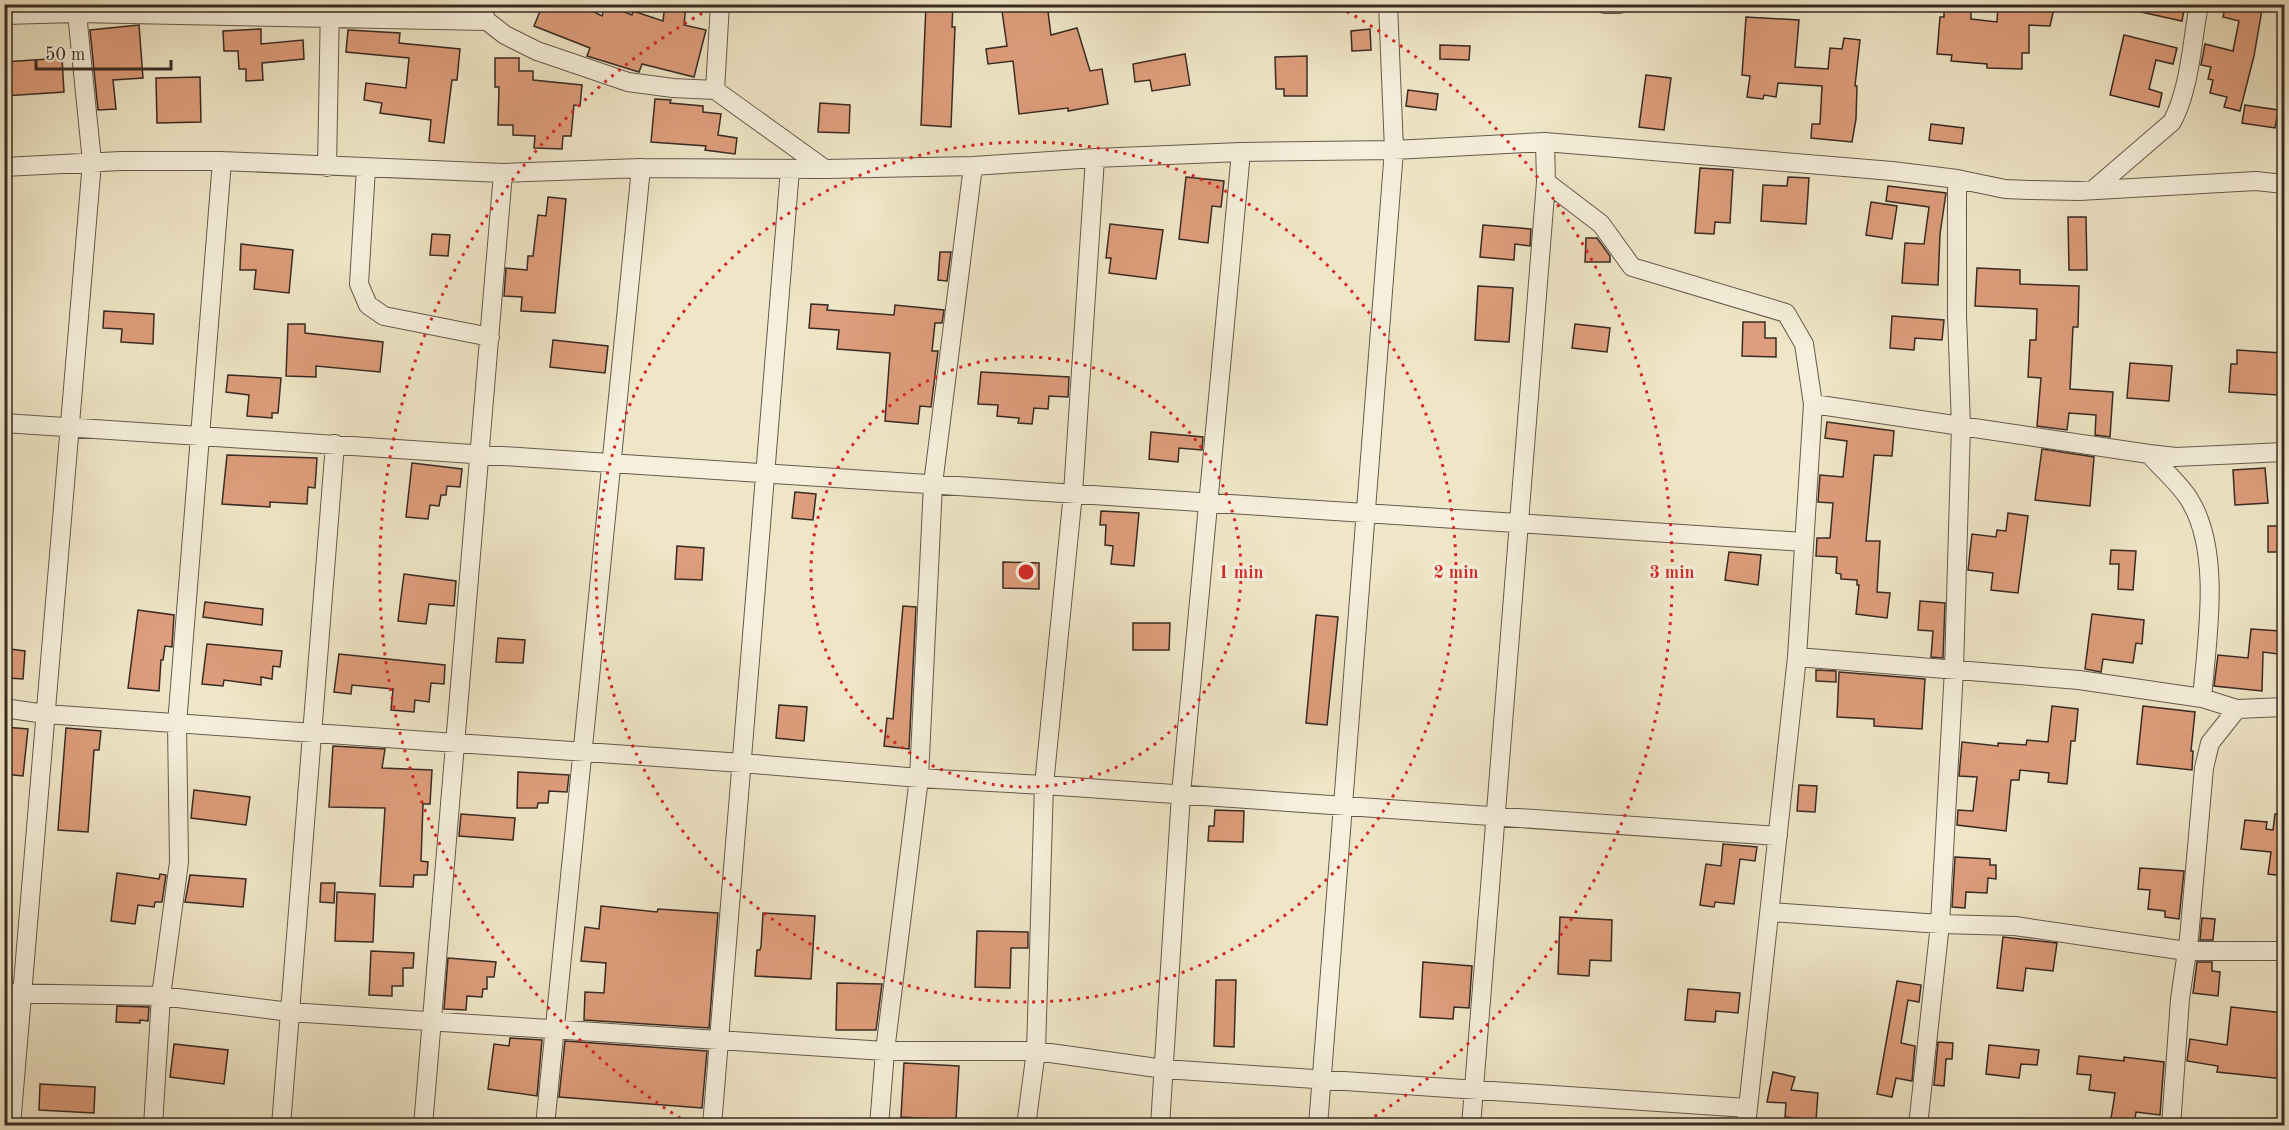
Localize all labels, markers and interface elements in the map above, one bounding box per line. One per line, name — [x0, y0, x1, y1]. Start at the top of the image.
scale bar — [36, 33, 171, 71]
text: 50 m — [45, 46, 85, 64]
centre of rings — [1016, 562, 1036, 582]
text: 1 min — [1218, 564, 1264, 582]
text: 2 min — [1433, 564, 1479, 582]
text: 3 min — [1649, 564, 1695, 582]

